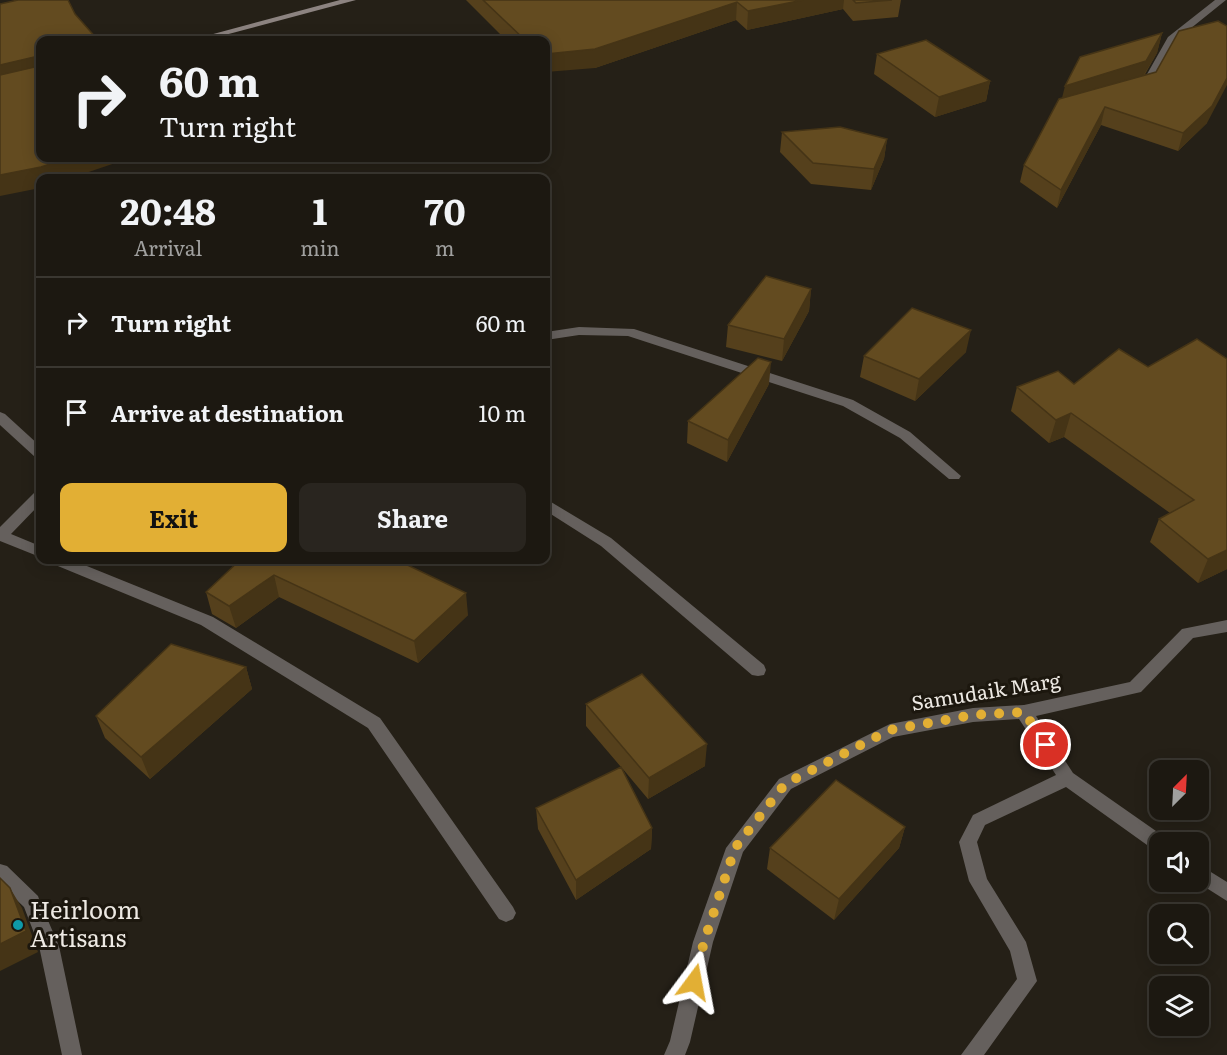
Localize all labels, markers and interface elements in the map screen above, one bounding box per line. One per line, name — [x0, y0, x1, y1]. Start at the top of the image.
text: 60 m — [159, 48, 260, 110]
icon: right — [60, 60, 138, 138]
text: Turn right — [159, 105, 296, 145]
text: 20:48 — [120, 183, 216, 236]
text: 1 — [313, 183, 327, 236]
text: 70 — [424, 183, 466, 236]
text: Arrival — [134, 232, 202, 262]
text: min — [300, 232, 340, 262]
text: m — [435, 232, 455, 262]
icon: right — [60, 306, 93, 339]
text: Turn right — [111, 306, 231, 339]
text: 60 m — [476, 306, 526, 339]
icon: arrive — [60, 396, 93, 429]
text: Arrive at destination — [111, 396, 344, 429]
text: 10 m — [479, 396, 526, 429]
button: Exit — [60, 483, 287, 552]
button: Share — [299, 483, 526, 552]
street label: Samudaik Marg — [909, 663, 1063, 717]
pin — [1020, 719, 1071, 770]
icon: arrive — [1029, 728, 1062, 761]
north arrow — [1149, 760, 1209, 820]
map controls — [1149, 760, 1209, 1036]
button: sound — [1149, 832, 1209, 892]
place label: Heirloom Artisans — [30, 891, 140, 954]
button: search — [1149, 904, 1209, 964]
marker: Heirloom Artisans — [11, 918, 25, 932]
position arrow — [662, 950, 726, 1014]
button: layers — [1149, 976, 1209, 1036]

